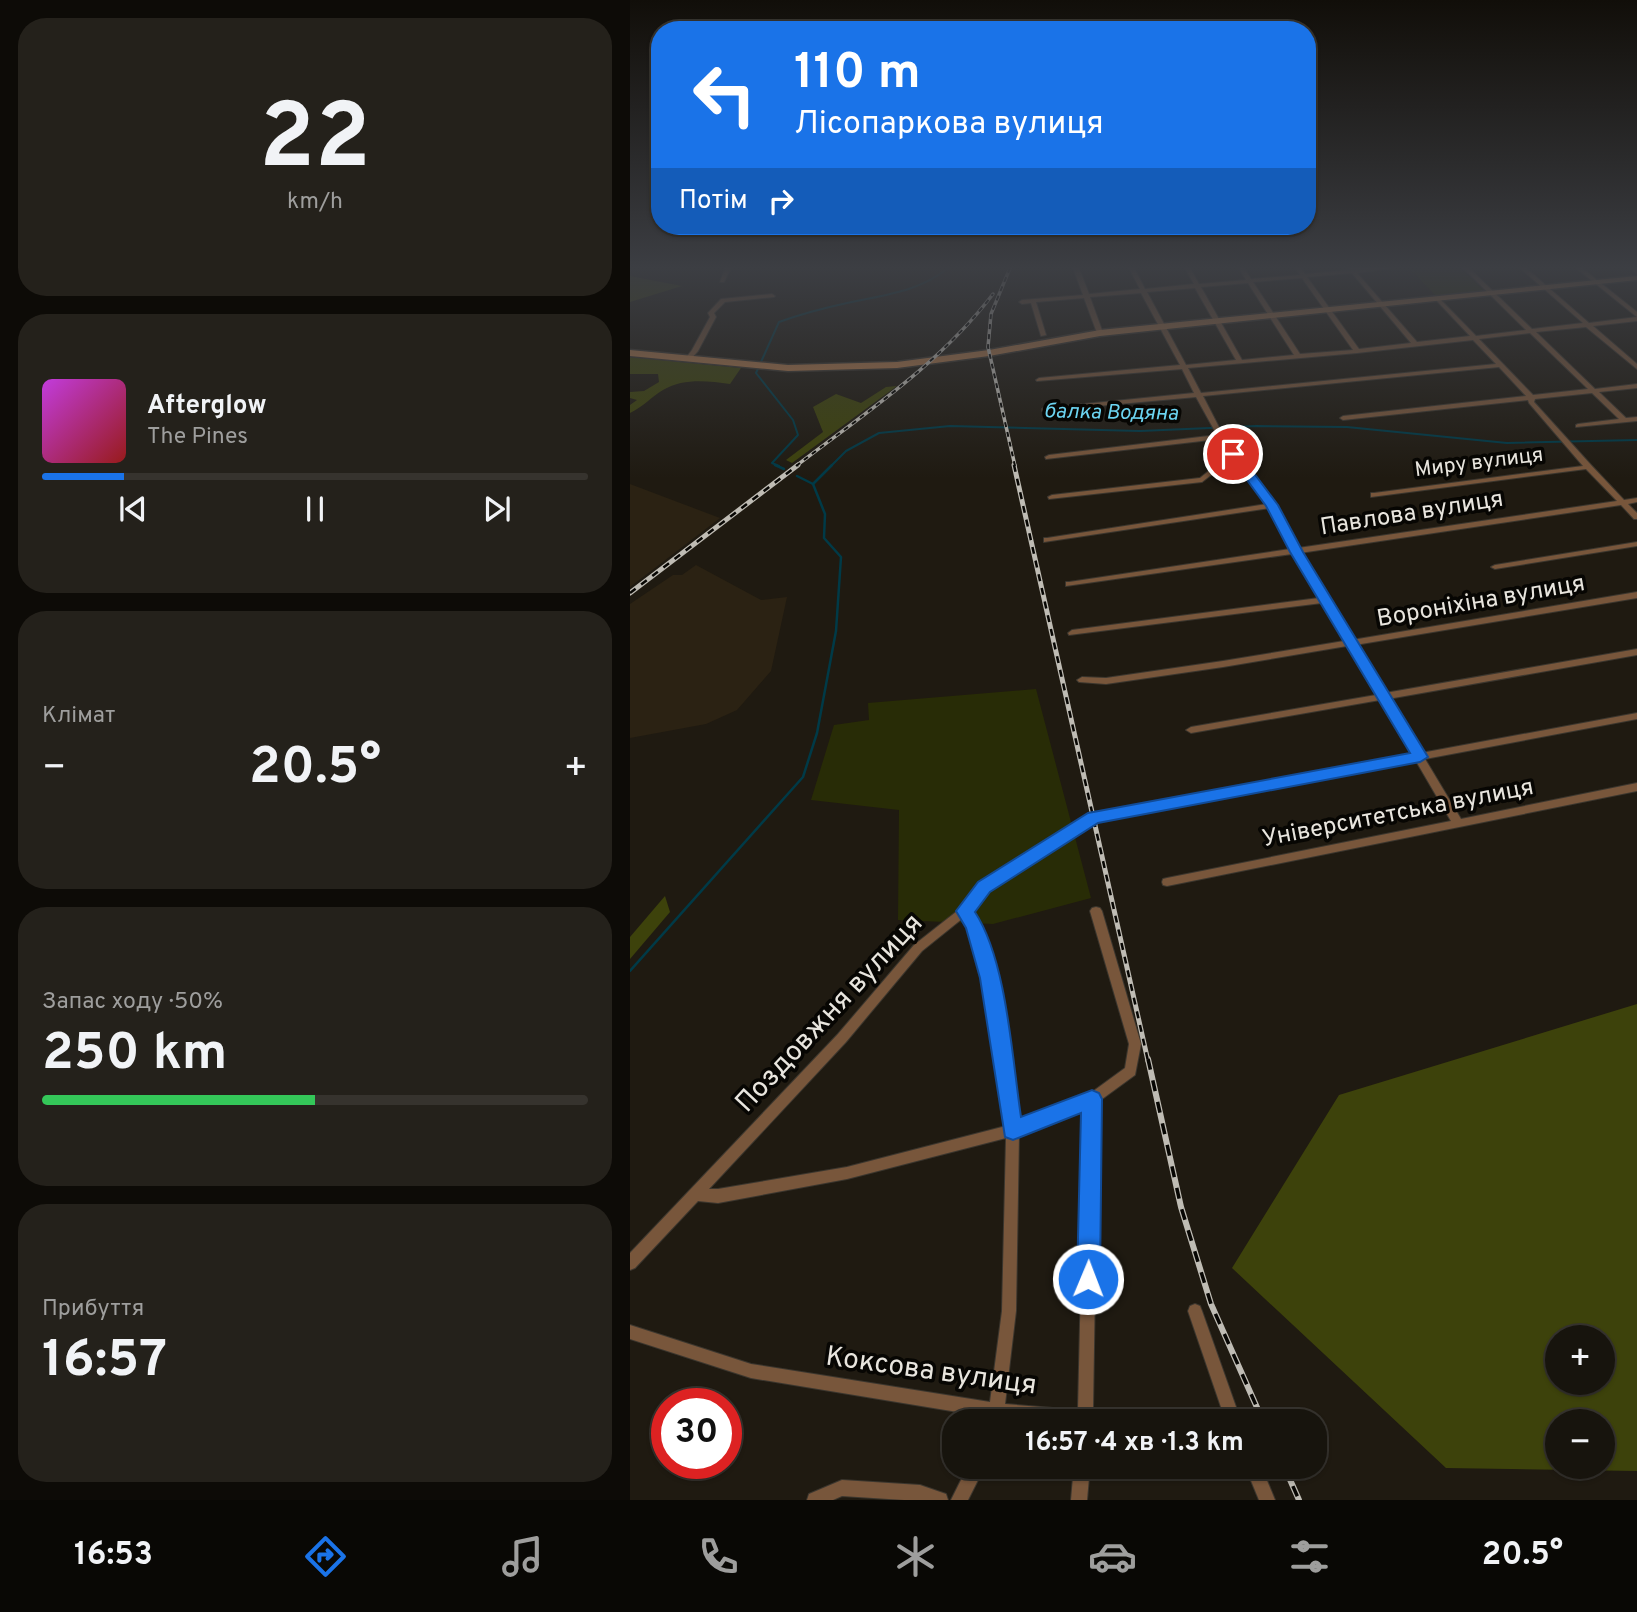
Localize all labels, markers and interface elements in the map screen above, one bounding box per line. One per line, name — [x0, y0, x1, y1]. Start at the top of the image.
text: 110 m — [794, 44, 921, 106]
icon: left — [679, 49, 770, 140]
text: 22 — [259, 85, 371, 200]
text: Лісопаркова вулиця — [794, 105, 1104, 145]
icon: right — [762, 182, 800, 220]
text: Потім — [679, 185, 748, 218]
text: km/h — [287, 188, 343, 217]
text: Afterglow — [147, 390, 267, 423]
water label: балка Водяна — [1044, 398, 1178, 428]
text: The Pines — [147, 423, 248, 452]
pin — [1203, 424, 1263, 484]
icon: arrive — [1214, 435, 1252, 473]
street label: Миру вулиця — [1413, 442, 1545, 484]
street label: Павлова вулиця — [1318, 485, 1506, 543]
icon: previous — [114, 490, 152, 528]
icon: pause — [296, 490, 334, 528]
icon: next — [478, 490, 516, 528]
street label: Вороніхіна вулиця — [1375, 569, 1587, 635]
text: Клімат — [42, 702, 115, 731]
text: 20.5° — [249, 736, 381, 802]
text: − — [42, 745, 67, 794]
text: + — [563, 745, 588, 794]
street label: Університетська вулиця — [1260, 773, 1536, 855]
street label: Поздовжня вулиця — [728, 907, 932, 1121]
text: Запас ходу · 50% — [42, 988, 223, 1017]
text: 250 km — [42, 1022, 227, 1088]
position arrow — [1051, 1242, 1125, 1316]
text: Прибуття — [42, 1295, 144, 1324]
map controls — [1545, 1325, 1615, 1479]
button: + — [1545, 1325, 1615, 1395]
text: 16:57 — [42, 1329, 167, 1395]
street label: Коксова вулиця — [823, 1339, 1039, 1405]
speed limit sign: 30 — [651, 1388, 742, 1479]
button: − — [1545, 1409, 1615, 1479]
text: 16:57 · 4 хв · 1.3 km — [1025, 1427, 1244, 1460]
icon: directions — [301, 1532, 350, 1581]
icon: music — [498, 1532, 547, 1581]
icon: phone — [694, 1532, 743, 1581]
icon: climate — [891, 1532, 940, 1581]
icon: car — [1088, 1532, 1137, 1581]
icon: filters — [1285, 1532, 1334, 1581]
text: 16:53 — [74, 1536, 153, 1576]
text: 20.5° — [1482, 1536, 1563, 1576]

